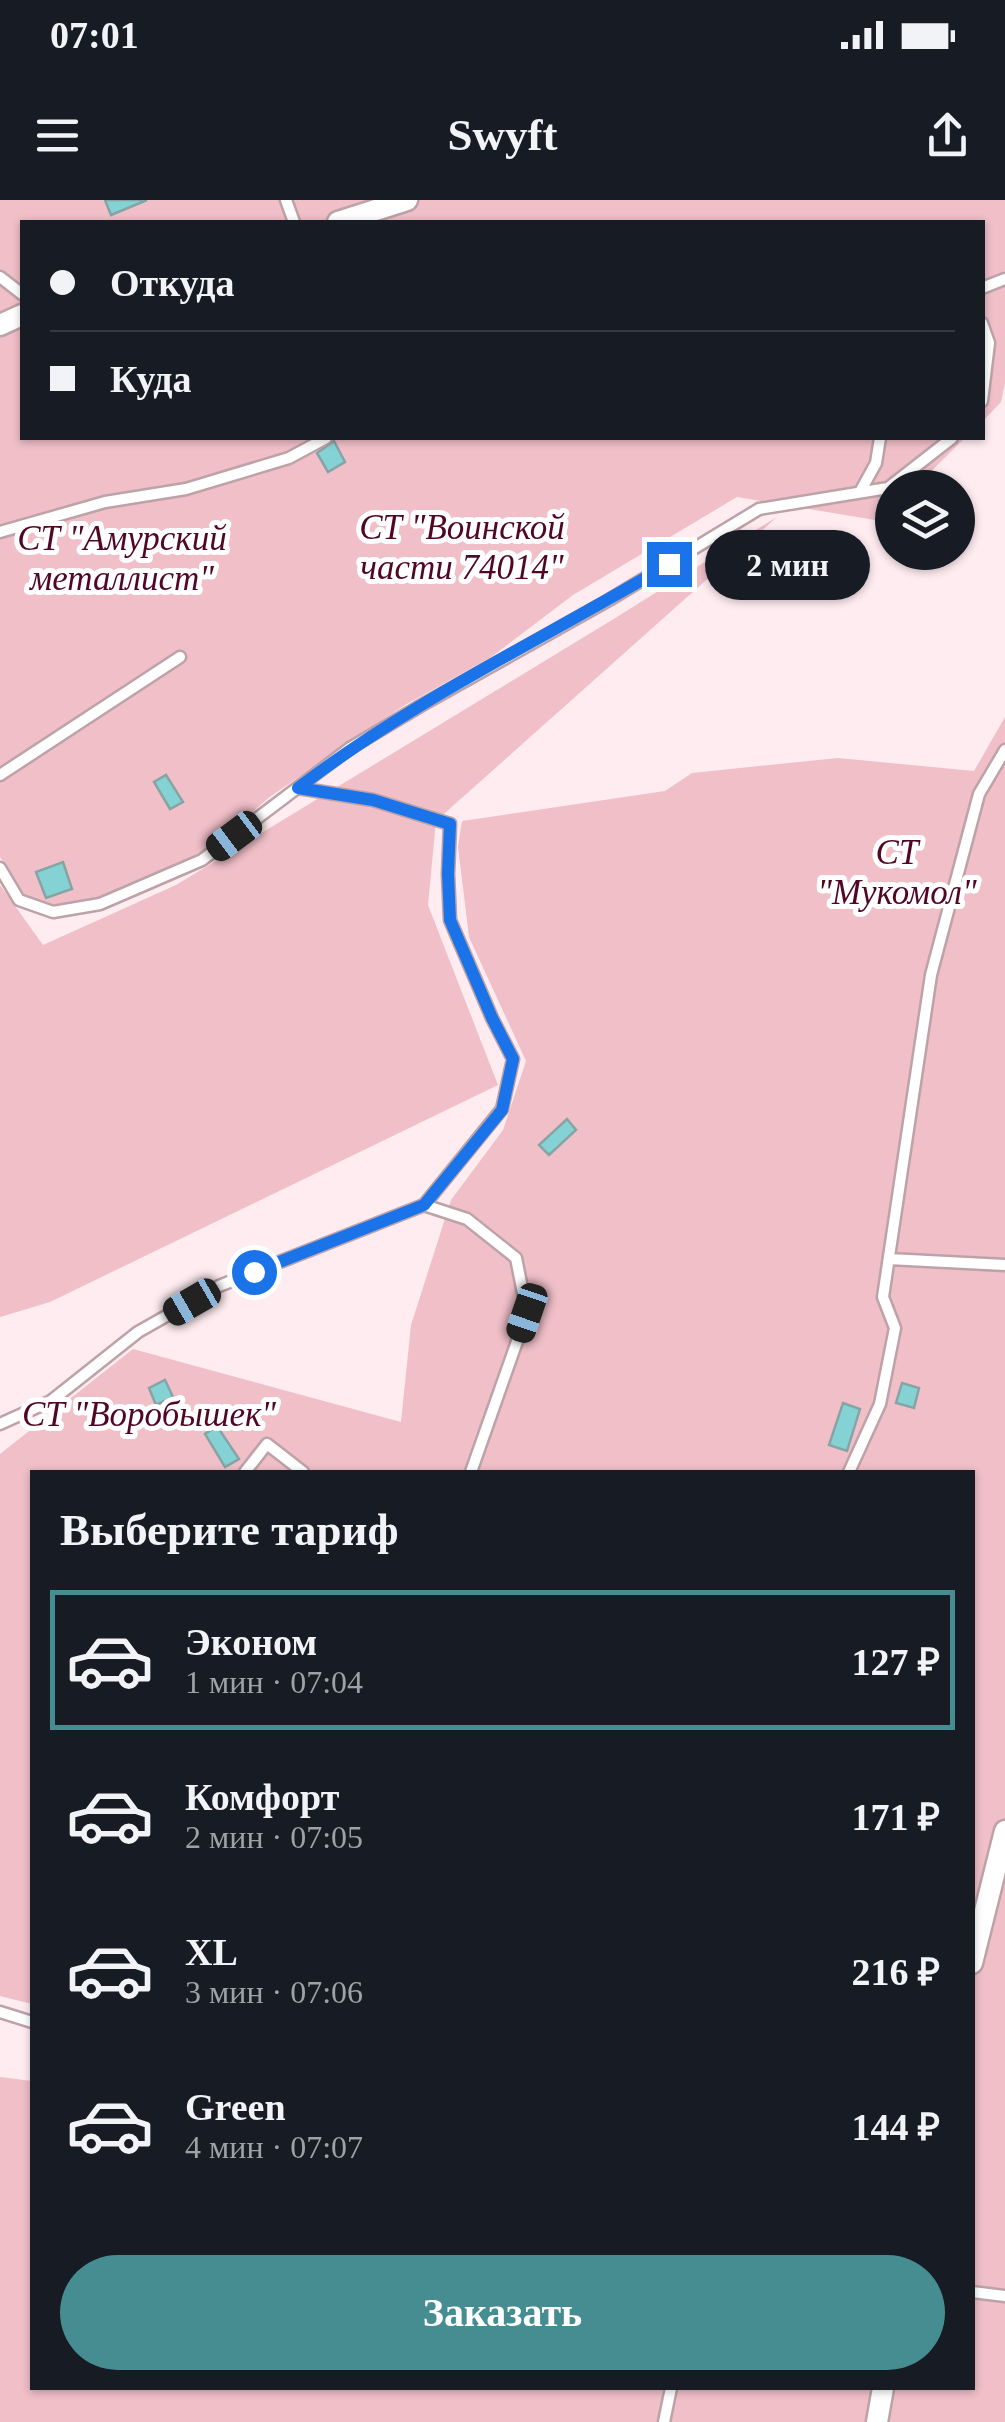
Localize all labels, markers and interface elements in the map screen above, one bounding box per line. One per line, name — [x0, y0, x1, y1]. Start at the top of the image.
text: 07:01 — [50, 14, 139, 56]
icon: menu — [30, 108, 85, 163]
icon: share — [920, 108, 975, 163]
text: Swyft — [448, 110, 558, 160]
text: Откуда — [110, 262, 234, 304]
text: Куда — [110, 358, 191, 400]
map controls — [875, 470, 975, 570]
button: layers — [875, 470, 975, 570]
park label: СТ "Воинской части 74014" — [359, 508, 565, 587]
park label: СТ "Амурский металлист" — [17, 519, 227, 598]
callout: 2 мин — [704, 529, 869, 599]
route end — [647, 542, 692, 587]
text: 2 мин — [746, 547, 829, 583]
car — [201, 806, 267, 866]
park label: СТ "Мукомол" — [817, 833, 977, 912]
route start — [232, 1250, 277, 1295]
car — [159, 1274, 225, 1330]
car — [503, 1280, 551, 1346]
park label: СТ "Воробышек" — [22, 1395, 276, 1434]
text: Выберите тариф — [60, 1505, 399, 1555]
icon: car — [65, 1615, 155, 1705]
text: Эконом — [185, 1621, 317, 1663]
text: 127 ₽ — [851, 1641, 940, 1683]
text: 1 мин · 07:04 — [185, 1664, 363, 1700]
icon: car — [65, 1770, 155, 1860]
text: Комфорт — [185, 1776, 339, 1818]
text: 171 ₽ — [851, 1796, 940, 1838]
text: 2 мин · 07:05 — [185, 1819, 363, 1855]
icon: car — [65, 1925, 155, 2015]
text: XL — [185, 1931, 238, 1973]
text: 216 ₽ — [851, 1951, 940, 1993]
text: 3 мин · 07:06 — [185, 1974, 363, 2010]
icon: car — [65, 2080, 155, 2170]
text: Green — [185, 2086, 286, 2128]
text: 144 ₽ — [851, 2106, 940, 2148]
text: 4 мин · 07:07 — [185, 2129, 363, 2165]
button: Заказать — [60, 2255, 945, 2370]

